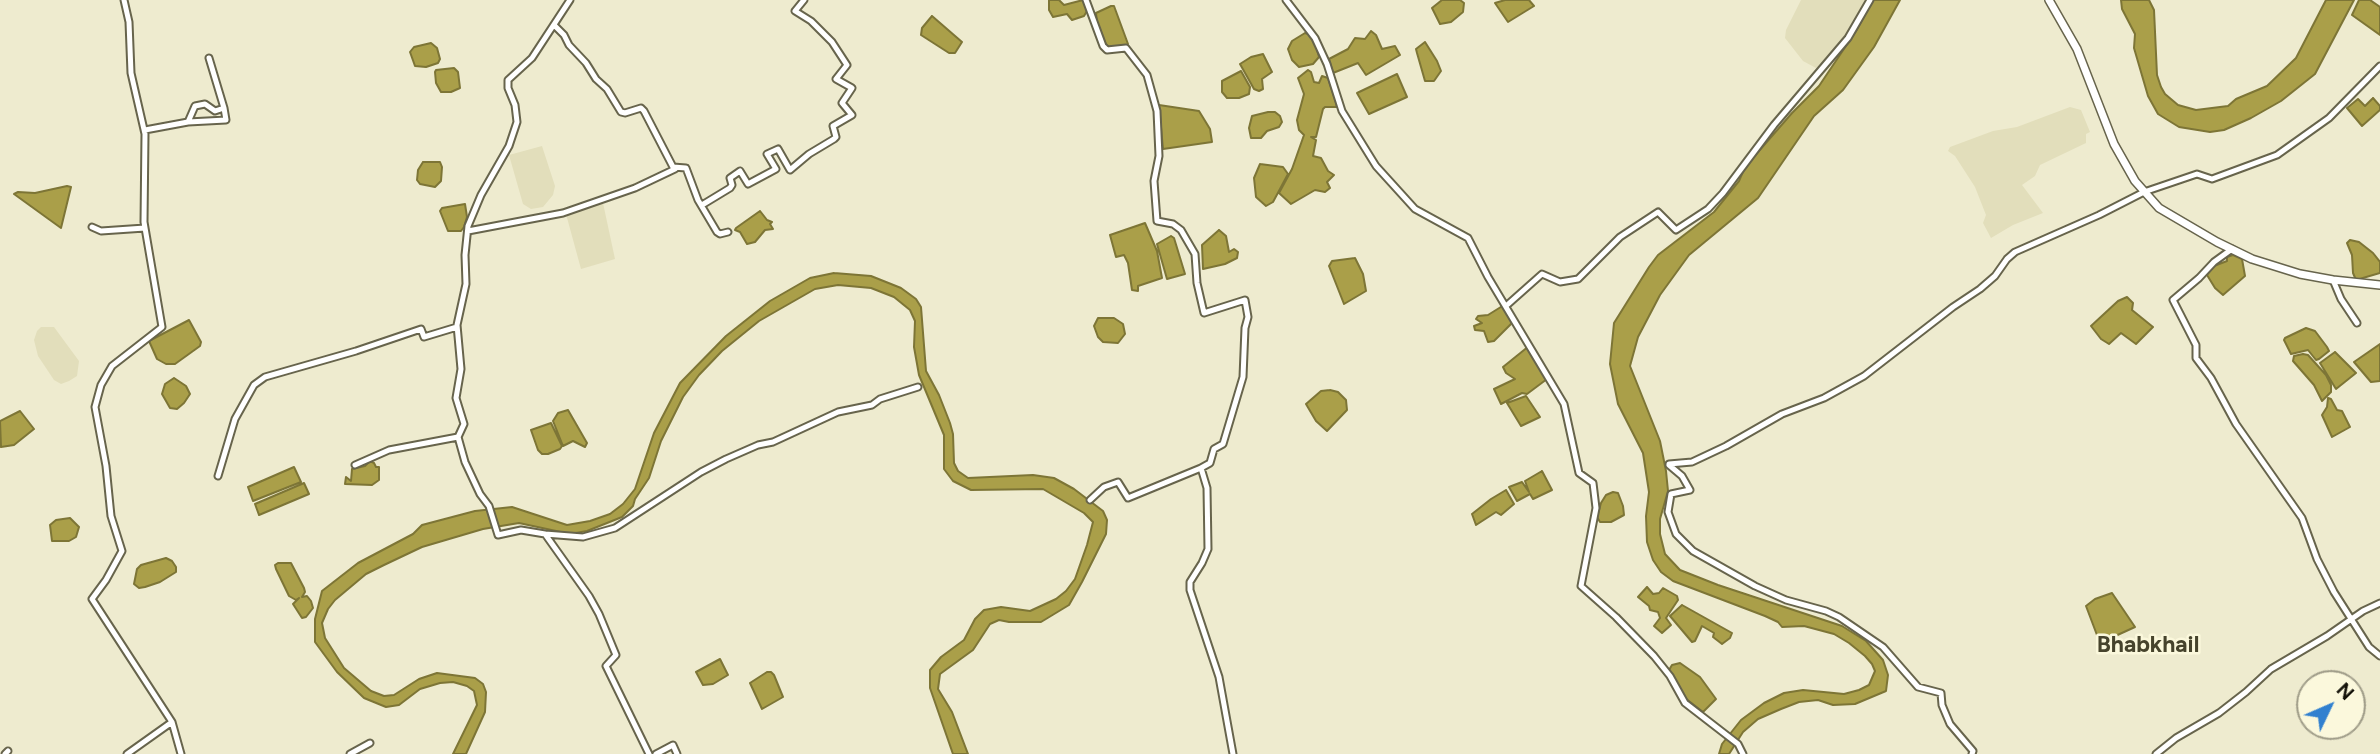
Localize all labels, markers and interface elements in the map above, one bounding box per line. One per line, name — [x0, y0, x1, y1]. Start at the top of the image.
district label: Bhabkhail — [2097, 631, 2199, 659]
north arrow — [2296, 670, 2366, 740]
text: N — [2332, 678, 2358, 705]

